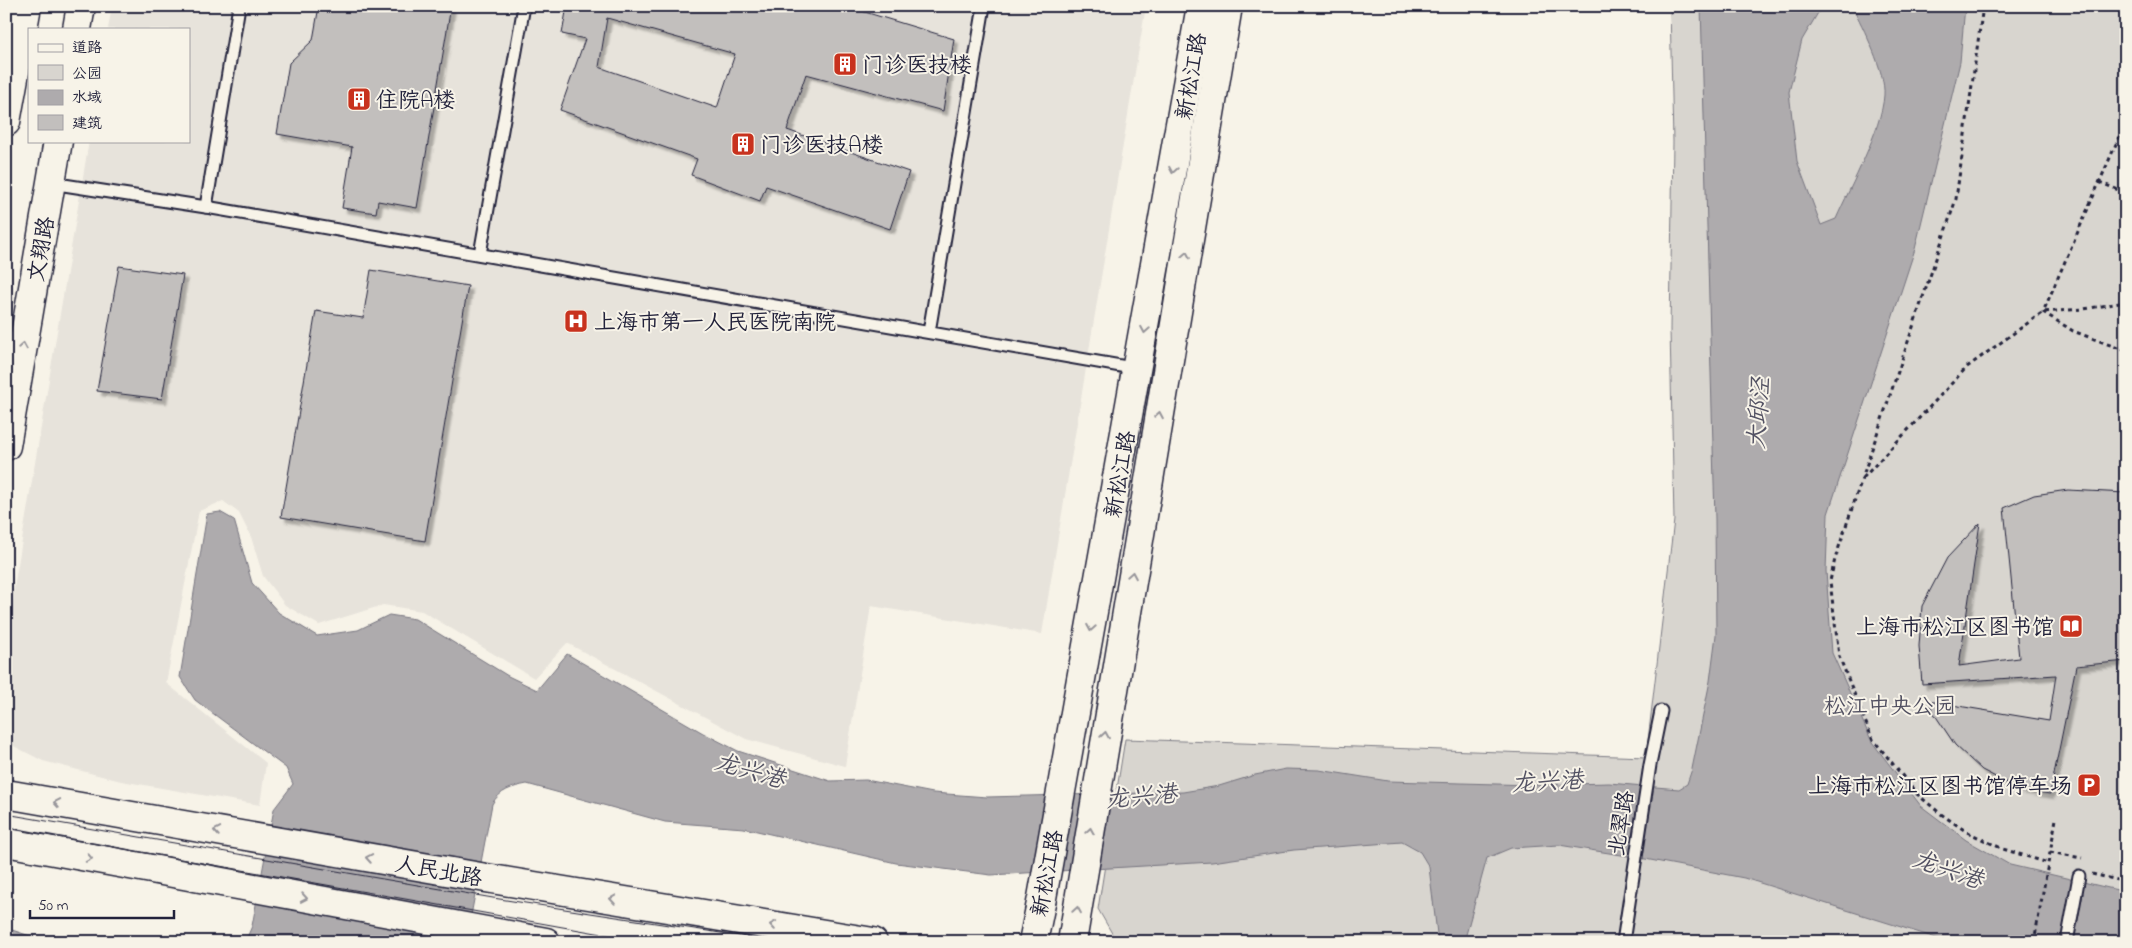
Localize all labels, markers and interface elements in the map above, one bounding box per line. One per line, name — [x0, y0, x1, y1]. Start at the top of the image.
legend — [28, 28, 190, 142]
street label: 新松江路 — [1170, 30, 1216, 123]
text: 道路 — [72, 37, 102, 59]
building icon: 门诊医技楼 — [832, 51, 858, 77]
place label: 门诊医技楼 — [862, 51, 972, 83]
text: 公园 — [72, 63, 102, 85]
building icon: 住院A楼 — [346, 86, 372, 112]
place label: 住院A楼 — [376, 86, 456, 118]
text: 水域 — [72, 87, 102, 109]
text: 建筑 — [72, 113, 102, 135]
building icon: 门诊医技A楼 — [730, 131, 756, 157]
place label: 门诊医技A楼 — [760, 131, 884, 163]
one-way arrow — [1169, 166, 1179, 175]
street label: 文翔路 — [21, 214, 64, 285]
one-way arrow — [1180, 250, 1190, 259]
hospital icon: 上海市第一人民医院南院 — [563, 308, 589, 334]
place label: 上海市第一人民医院南院 — [594, 308, 836, 340]
one-way arrow — [1140, 326, 1150, 334]
one-way arrow — [18, 341, 28, 350]
water label: 大邱泾 — [1741, 375, 1781, 450]
one-way arrow — [1153, 410, 1163, 419]
street label: 新松江路 — [1099, 428, 1145, 521]
one-way arrow — [1126, 571, 1136, 579]
place label: 上海市松江区图书馆 — [1856, 613, 2054, 645]
library icon: 上海市松江区图书馆 — [2058, 613, 2084, 639]
one-way arrow — [1086, 623, 1096, 632]
park label: 松江中央公园 — [1824, 692, 1956, 724]
one-way arrow — [1100, 731, 1110, 740]
water label: 龙兴港 — [710, 746, 791, 800]
water label: 龙兴港 — [1510, 764, 1586, 803]
place label: 上海市松江区图书馆停车场 — [1808, 772, 2072, 804]
parking icon: 上海市松江区图书馆停车场 — [2076, 772, 2102, 798]
water label: 龙兴港 — [1104, 778, 1181, 819]
street label: 北翠路 — [1602, 788, 1644, 859]
one-way arrow — [53, 798, 61, 808]
one-way arrow — [213, 826, 221, 837]
one-way arrow — [1084, 826, 1094, 835]
street label: 新松江路 — [1025, 827, 1073, 920]
water label: 龙兴港 — [1907, 843, 1989, 900]
street label: 人民北路 — [392, 850, 485, 896]
one-way arrow — [84, 852, 93, 862]
one-way arrow — [365, 853, 374, 863]
scale bar — [30, 888, 174, 920]
one-way arrow — [300, 892, 309, 903]
one-way arrow — [609, 894, 617, 905]
text: 50 m — [38, 895, 69, 917]
one-way arrow — [1071, 906, 1081, 914]
one-way arrow — [769, 921, 778, 931]

